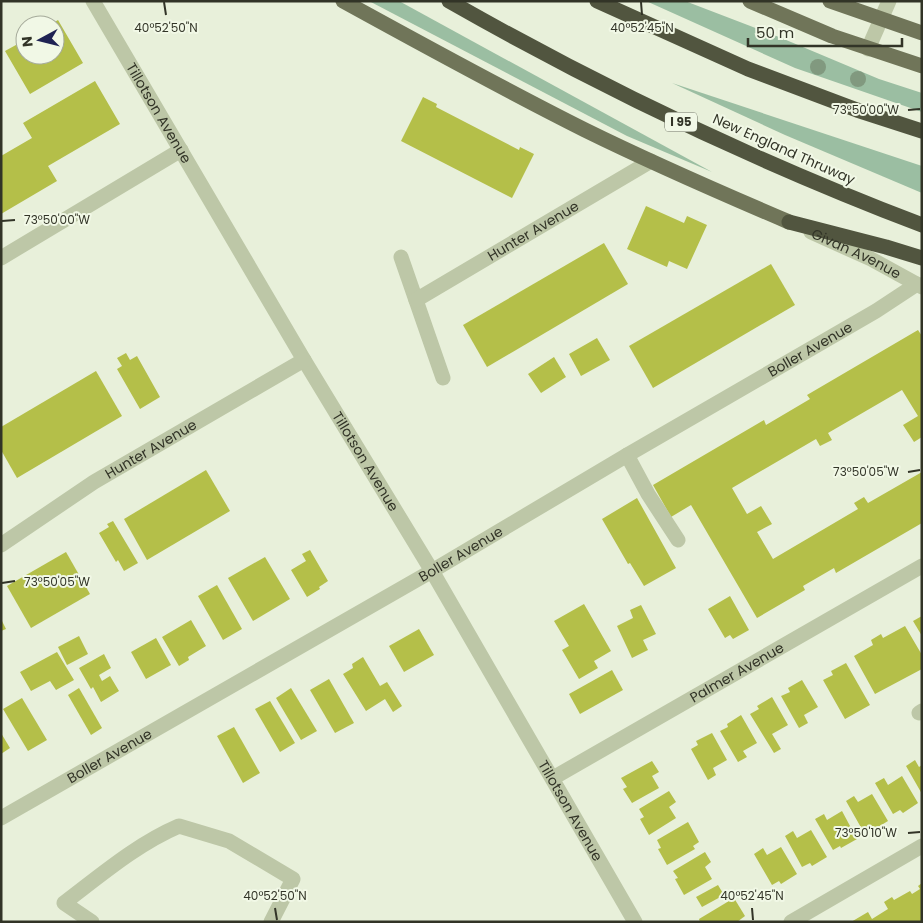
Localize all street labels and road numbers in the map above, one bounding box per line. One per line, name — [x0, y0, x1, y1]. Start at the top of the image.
street label: Tillotson Avenue — [121, 59, 196, 167]
street label: New England Thruway — [710, 109, 858, 189]
road number: I 95 — [665, 112, 697, 132]
street label: Hunter Avenue — [484, 196, 583, 266]
street label: Givan Avenue — [808, 223, 905, 284]
street label: Boller Avenue — [764, 317, 856, 382]
street label: Tillotson Avenue — [327, 408, 404, 515]
street label: Hunter Avenue — [101, 414, 201, 484]
street label: Boller Avenue — [415, 521, 507, 587]
street label: Palmer Avenue — [686, 637, 788, 707]
street label: Boller Avenue — [63, 723, 156, 788]
street label: Tillotson Avenue — [533, 756, 608, 865]

